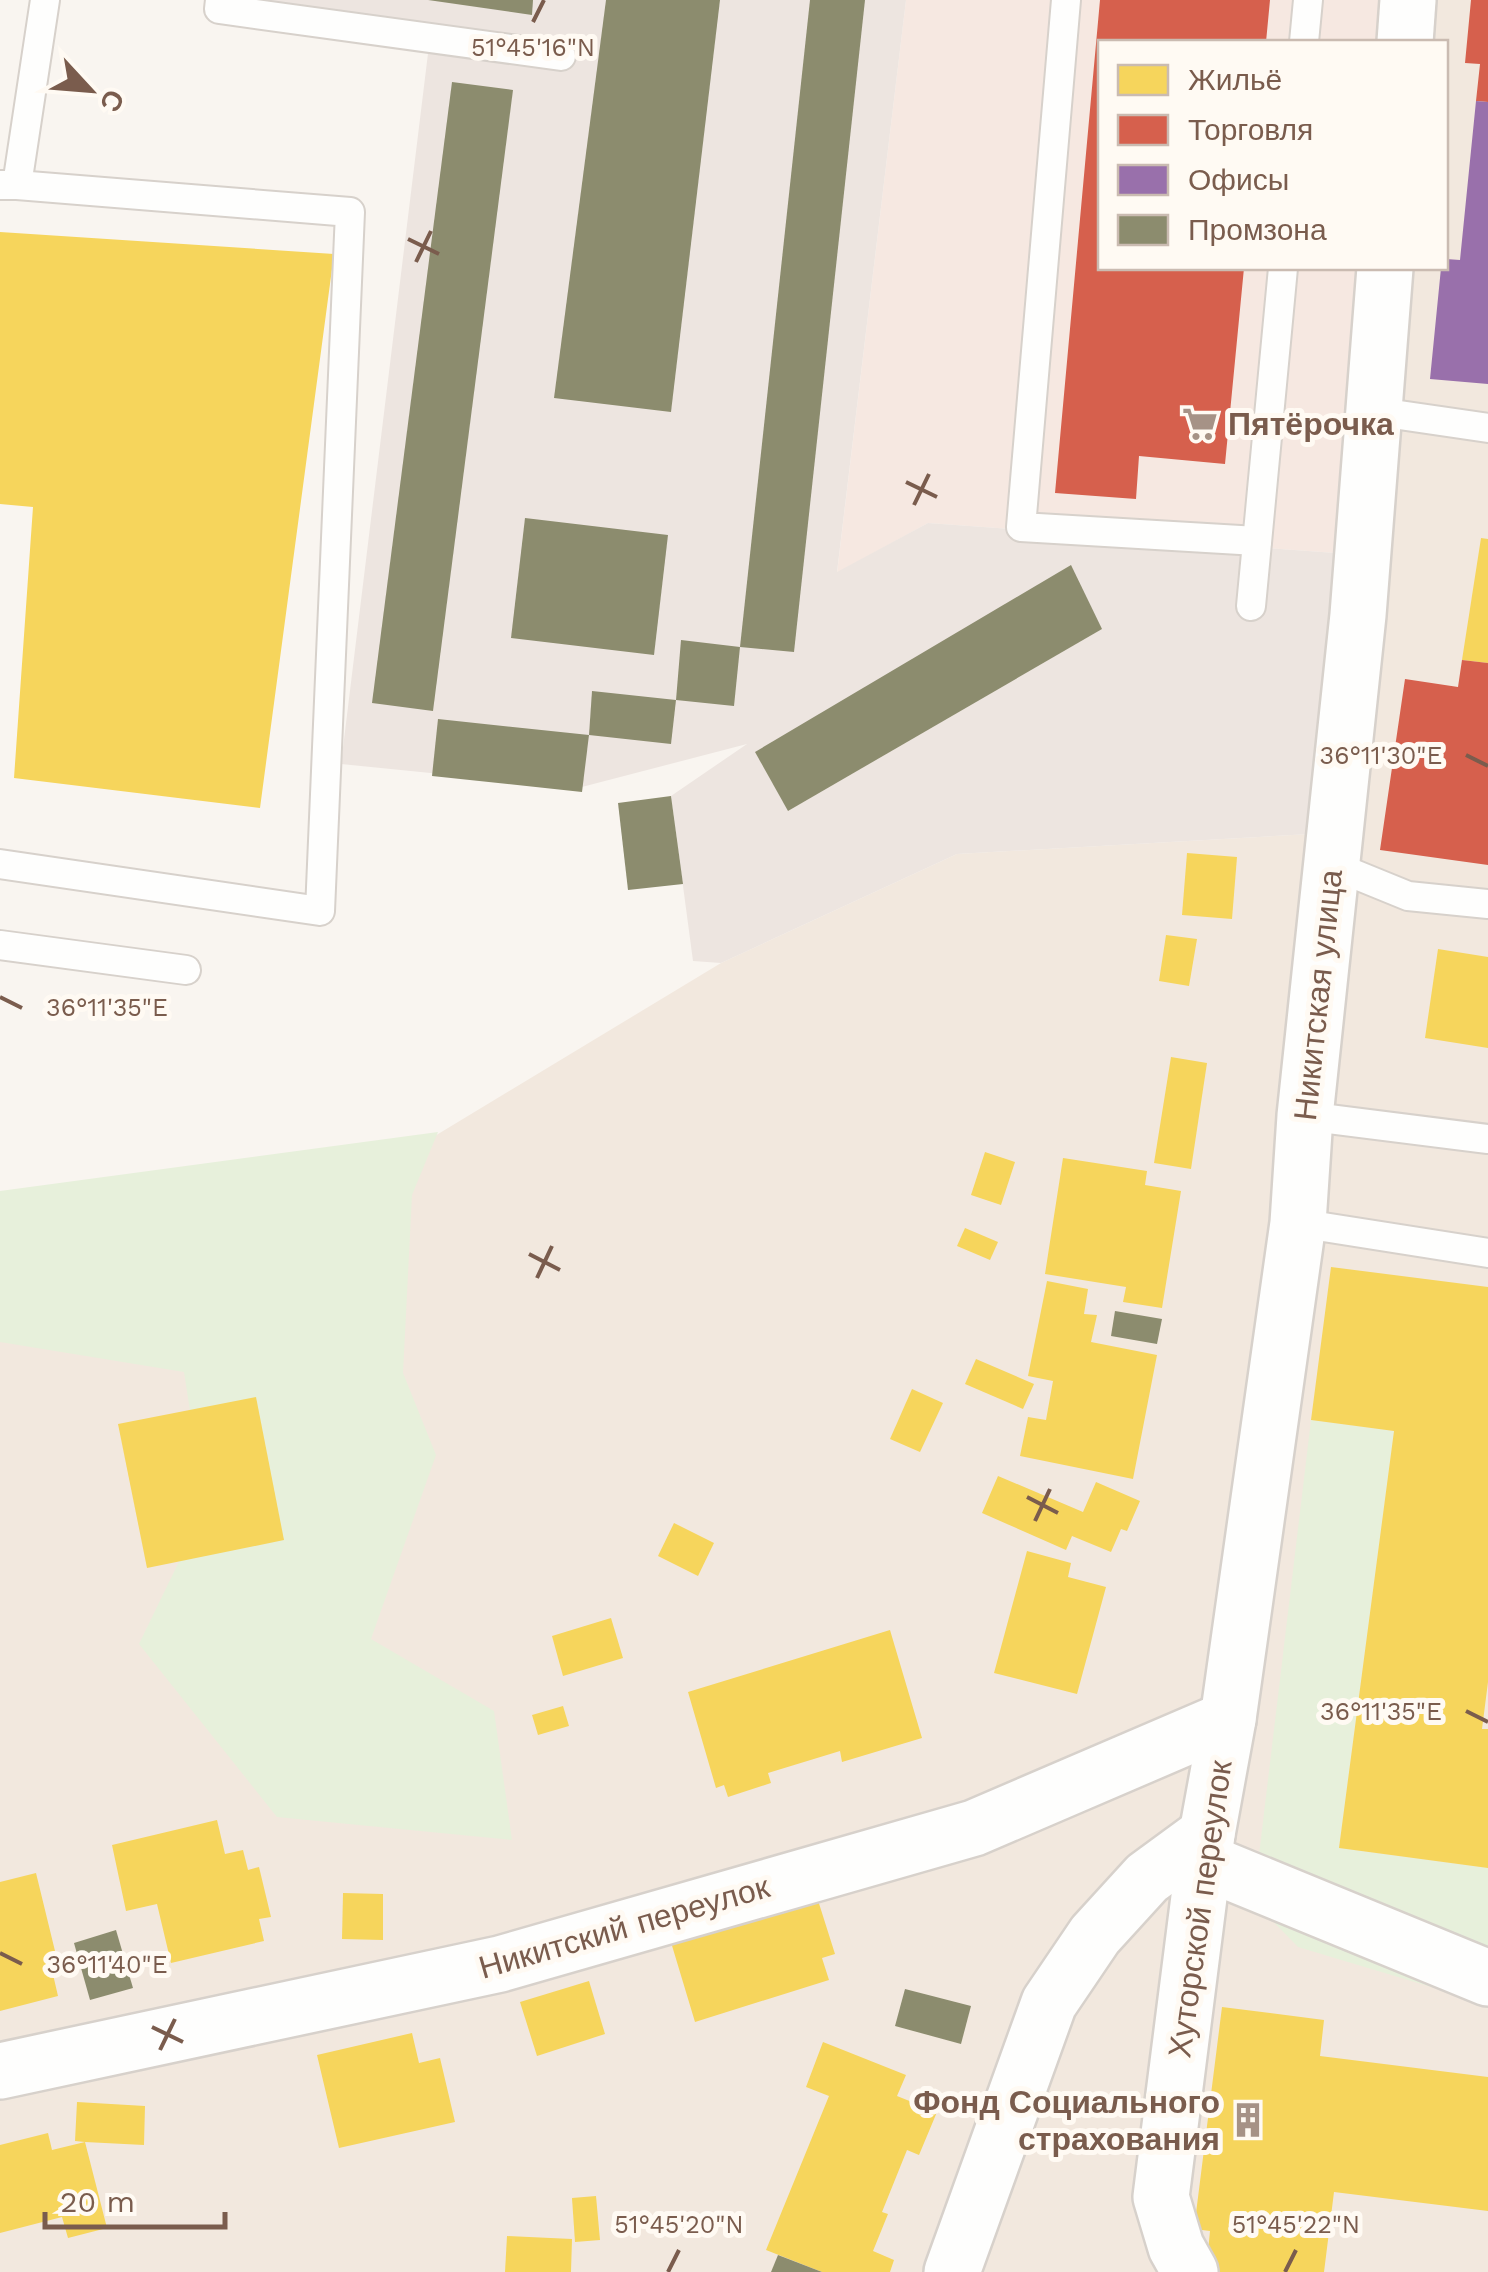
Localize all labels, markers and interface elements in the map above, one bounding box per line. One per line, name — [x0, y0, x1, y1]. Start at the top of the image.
text: 51°45'16"N — [471, 33, 595, 62]
north arrow — [40, 40, 140, 140]
legend — [1098, 40, 1448, 270]
text: Жильё — [1188, 62, 1282, 97]
text: С — [93, 84, 131, 117]
text: Торговля — [1188, 112, 1313, 147]
text: Офисы — [1188, 162, 1289, 197]
text: Промзона — [1188, 212, 1327, 247]
supermarket icon: Пятёрочка — [1181, 405, 1219, 443]
place label: Пятёрочка — [1228, 405, 1394, 443]
text: 36°11'30"E — [1320, 741, 1442, 770]
street label: Никитская улица — [1286, 868, 1350, 1122]
text: 36°11'35"E — [46, 993, 168, 1022]
text: 36°11'35"E — [1320, 1697, 1442, 1726]
street label: Хуторской переулок — [1160, 1757, 1240, 2060]
street label: Никитский переулок — [474, 1867, 775, 1987]
text: 36°11'40"E — [46, 1950, 168, 1979]
place label: Фонд Социального страхования — [913, 2083, 1220, 2158]
building icon: Фонд Социального страхования — [1229, 2101, 1267, 2139]
scale bar — [45, 2167, 225, 2229]
text: 20 m — [60, 2184, 135, 2219]
text: 51°45'20"N — [614, 2210, 744, 2239]
text: 51°45'22"N — [1232, 2210, 1360, 2239]

